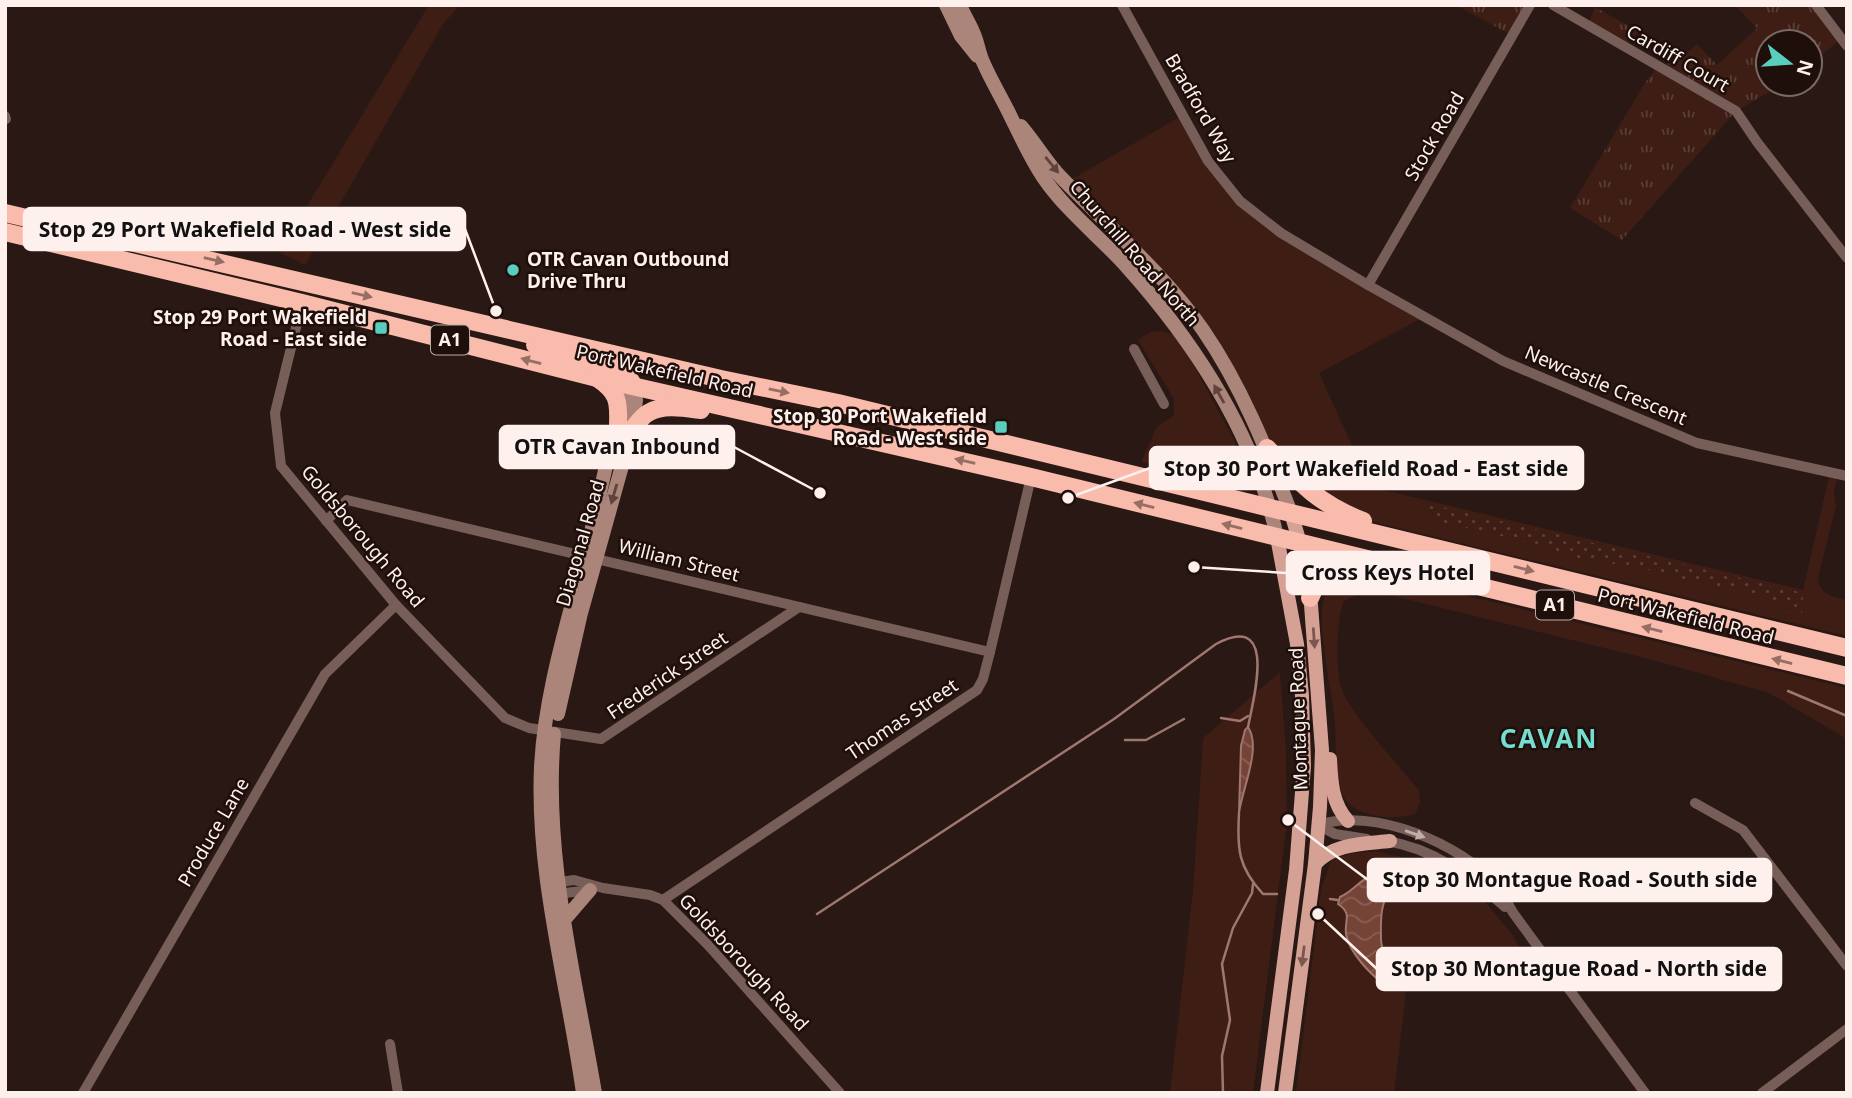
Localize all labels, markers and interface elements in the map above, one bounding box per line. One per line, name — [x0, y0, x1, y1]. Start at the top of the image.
street label: Cardiff Court — [1622, 18, 1734, 98]
north arrow — [1754, 28, 1824, 98]
street label: Bradford Way — [1159, 49, 1243, 168]
text: N — [1791, 57, 1820, 79]
street label: Stock Road — [1398, 87, 1470, 185]
one-way arrow — [1044, 156, 1058, 174]
street label: Churchill Road North — [1064, 174, 1206, 332]
callout: Stop 29 Port Wakefield Road - West side — [24, 208, 465, 250]
text: Stop 29 Port Wakefield Road - West side — [39, 215, 451, 243]
place label: OTR Cavan Outbound Drive Thru — [527, 246, 729, 294]
one-way arrow — [203, 255, 225, 266]
marker: OTR Cavan Outbound Drive Thru — [505, 262, 521, 278]
one-way arrow — [351, 290, 373, 301]
place label: Stop 29 Port Wakefield Road - East side — [153, 304, 367, 352]
marker: Stop 29 Port Wakefield Road - East side — [373, 320, 389, 336]
road number: A1 — [431, 326, 469, 354]
street label: Port Wakefield Road — [574, 338, 756, 404]
street label: Newcastle Crescent — [1521, 339, 1691, 431]
one-way arrow — [519, 355, 541, 366]
one-way arrow — [1213, 384, 1225, 403]
one-way arrow — [768, 385, 790, 396]
place label: Stop 30 Port Wakefield Road - West side — [773, 403, 987, 451]
marker: Stop 30 Port Wakefield Road - West side — [993, 419, 1009, 435]
callout: OTR Cavan Inbound — [500, 426, 734, 468]
text: OTR Cavan Inbound — [514, 432, 720, 460]
callout: Stop 30 Port Wakefield Road - East side — [1150, 447, 1583, 489]
text: Stop 30 Port Wakefield Road - East side — [1164, 454, 1568, 482]
one-way arrow — [954, 456, 976, 467]
street label: Goldsborough Road — [296, 459, 430, 613]
street label: Diagonal Road — [550, 477, 610, 609]
one-way arrow — [608, 483, 619, 505]
one-way arrow — [1133, 499, 1155, 510]
one-way arrow — [1221, 520, 1243, 531]
street label: William Street — [616, 532, 742, 588]
callout: Cross Keys Hotel — [1287, 552, 1489, 594]
text: Cross Keys Hotel — [1301, 558, 1475, 586]
one-way arrow — [1513, 564, 1535, 575]
street label: Port Wakefield Road — [1595, 582, 1777, 650]
road number: A1 — [1536, 590, 1574, 620]
one-way arrow — [1641, 623, 1663, 634]
street label: Frederick Street — [602, 625, 733, 725]
one-way arrow — [1309, 627, 1320, 649]
street label: Montague Road — [1283, 647, 1313, 791]
one-way arrow — [1771, 655, 1793, 666]
street label: Thomas Street — [841, 672, 963, 766]
district label: CAVAN — [1500, 720, 1598, 756]
street label: Produce Lane — [171, 773, 255, 891]
one-way arrow — [1405, 828, 1426, 839]
callout: Stop 30 Montague Road - South side — [1368, 859, 1771, 901]
text: Stop 30 Montague Road - South side — [1383, 865, 1757, 893]
street label: Goldsborough Road — [673, 888, 815, 1036]
one-way arrow — [1297, 945, 1308, 967]
callout: Stop 30 Montague Road - North side — [1377, 948, 1781, 990]
text: Stop 30 Montague Road - North side — [1391, 954, 1767, 982]

